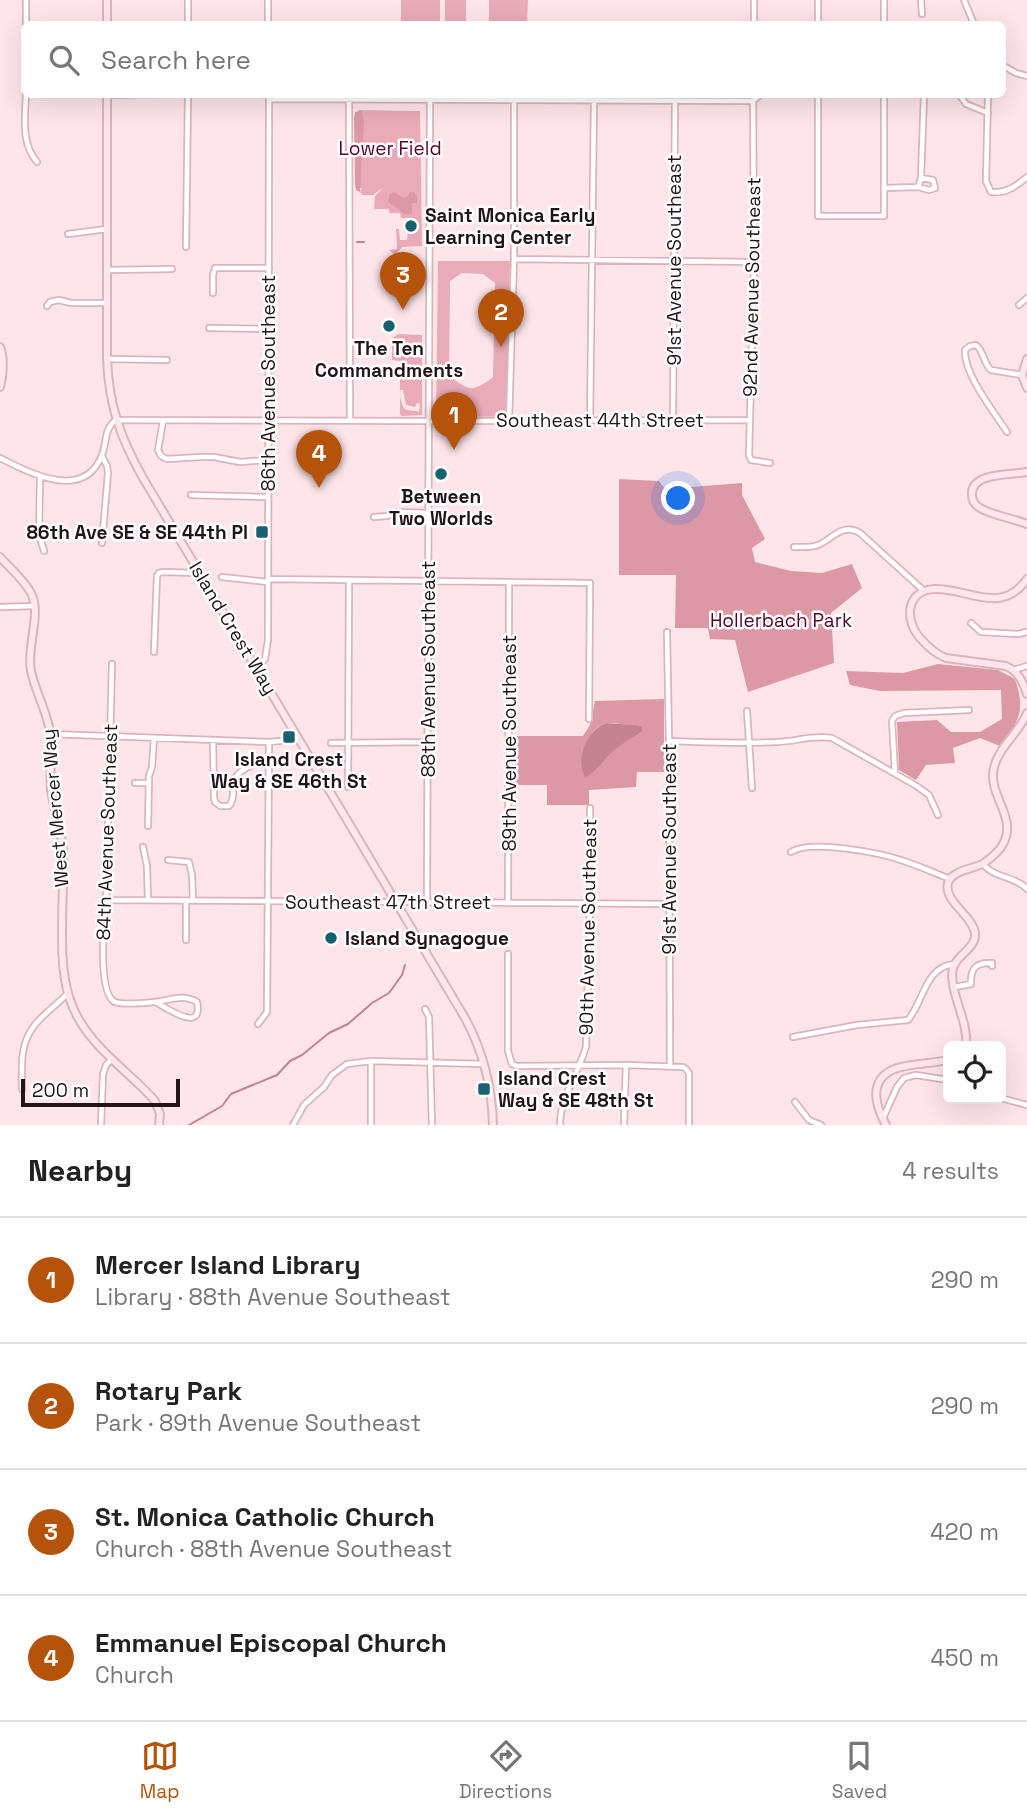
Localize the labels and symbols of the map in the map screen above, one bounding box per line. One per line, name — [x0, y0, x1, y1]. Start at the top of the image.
park label: Lower Field — [338, 136, 442, 161]
street label: 91st Avenue Southeast — [662, 155, 687, 365]
street label: 92nd Avenue Southeast — [738, 177, 766, 397]
place label: Saint Monica Early Learning Center — [425, 203, 595, 250]
marker: Saint Monica Early Learning Center — [403, 218, 419, 234]
pin: 3 — [380, 252, 426, 310]
street label: 86th Avenue Southeast — [256, 275, 281, 491]
pin: 2 — [478, 289, 524, 347]
marker: The Ten Commandments — [381, 318, 397, 334]
place label: The Ten Commandments — [315, 336, 463, 383]
pin: 1 — [431, 392, 477, 450]
street label: Southeast 44th Street — [496, 408, 704, 433]
pin: 4 — [296, 430, 342, 488]
marker: Between Two Worlds — [433, 466, 449, 482]
your location — [661, 481, 695, 515]
place label: Between Two Worlds — [389, 484, 493, 531]
place label: 86th Ave SE & SE 44th Pl — [26, 520, 248, 545]
marker: 86th Ave SE & SE 44th Pl — [254, 524, 270, 540]
street label: Island Crest Way — [183, 557, 283, 699]
street label: 88th Avenue Southeast — [416, 561, 441, 777]
park label: Hollerbach Park — [710, 608, 852, 633]
street label: 89th Avenue Southeast — [497, 635, 522, 851]
street label: 84th Avenue Southeast — [91, 723, 123, 941]
street label: West Mercer Way — [36, 728, 74, 888]
marker: Island Crest Way & SE 46th St — [281, 729, 297, 745]
street label: 91st Avenue Southeast — [657, 744, 682, 954]
place label: Island Crest Way & SE 46th St — [211, 747, 367, 794]
street label: 90th Avenue Southeast — [574, 818, 602, 1036]
street label: Southeast 47th Street — [285, 890, 491, 915]
place label: Island Synagogue — [345, 926, 509, 951]
marker: Island Synagogue — [323, 930, 339, 946]
place label: Island Crest Way & SE 48th St — [498, 1066, 654, 1113]
scale bar — [21, 1076, 180, 1108]
marker: Island Crest Way & SE 48th St — [476, 1081, 492, 1097]

